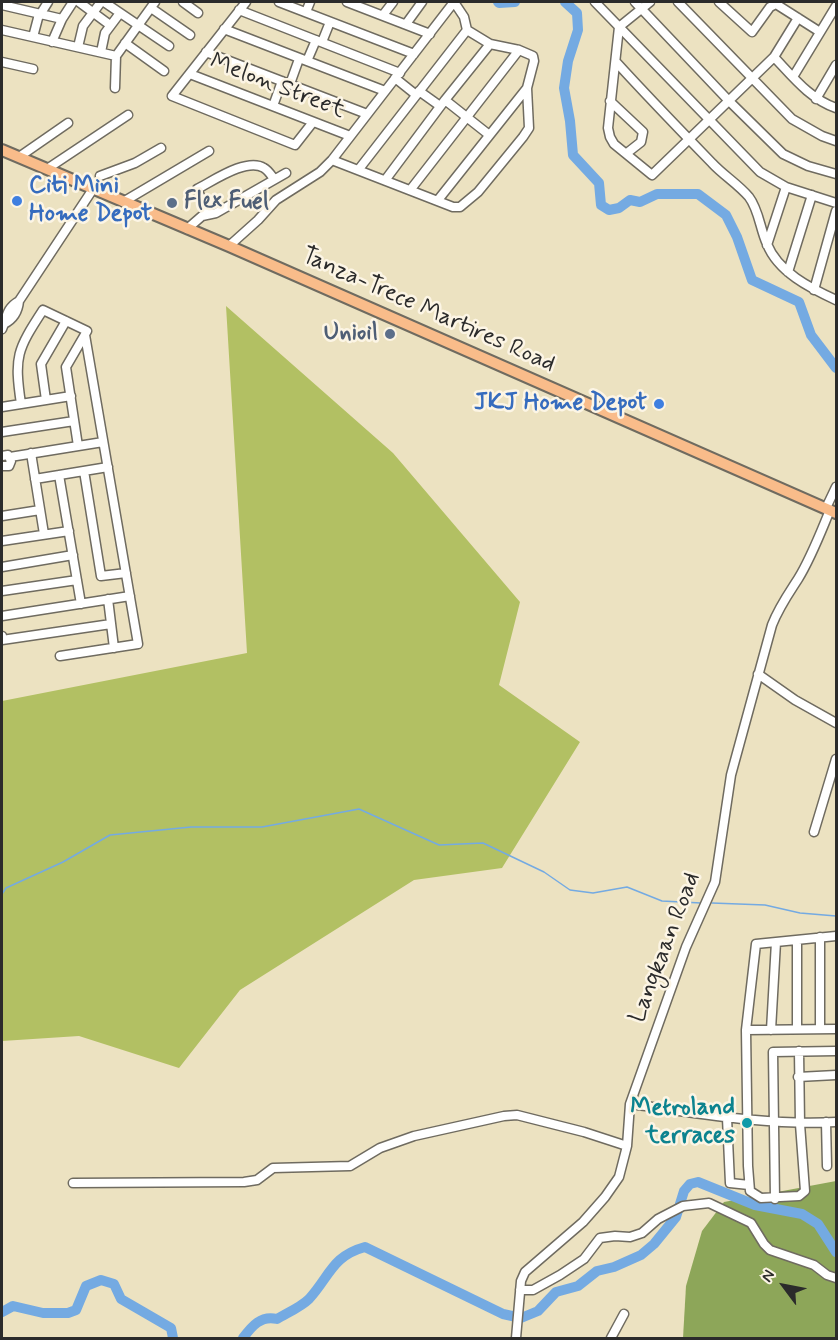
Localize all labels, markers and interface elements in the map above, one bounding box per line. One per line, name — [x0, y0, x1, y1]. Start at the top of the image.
street label: Melon Street — [205, 48, 349, 126]
place label: Citi Mini Home Depot — [29, 173, 152, 229]
place label: Flex Fuel — [184, 189, 269, 217]
marker: Citi Mini Home Depot — [10, 194, 24, 208]
marker: Flex Fuel — [165, 196, 179, 210]
street label: Tanza-Trece Martires Road — [297, 242, 559, 380]
place label: Unioil — [324, 320, 378, 348]
marker: Unioil — [383, 327, 397, 341]
place label: JKJ Home Depot — [474, 390, 647, 418]
marker: JKJ Home Depot — [652, 397, 666, 411]
street label: Langkaan Road — [624, 869, 708, 1027]
place label: Metroland terraces — [630, 1095, 735, 1151]
marker: Metroland terraces — [740, 1116, 754, 1130]
north arrow — [754, 1256, 814, 1316]
text: N — [757, 1266, 780, 1286]

